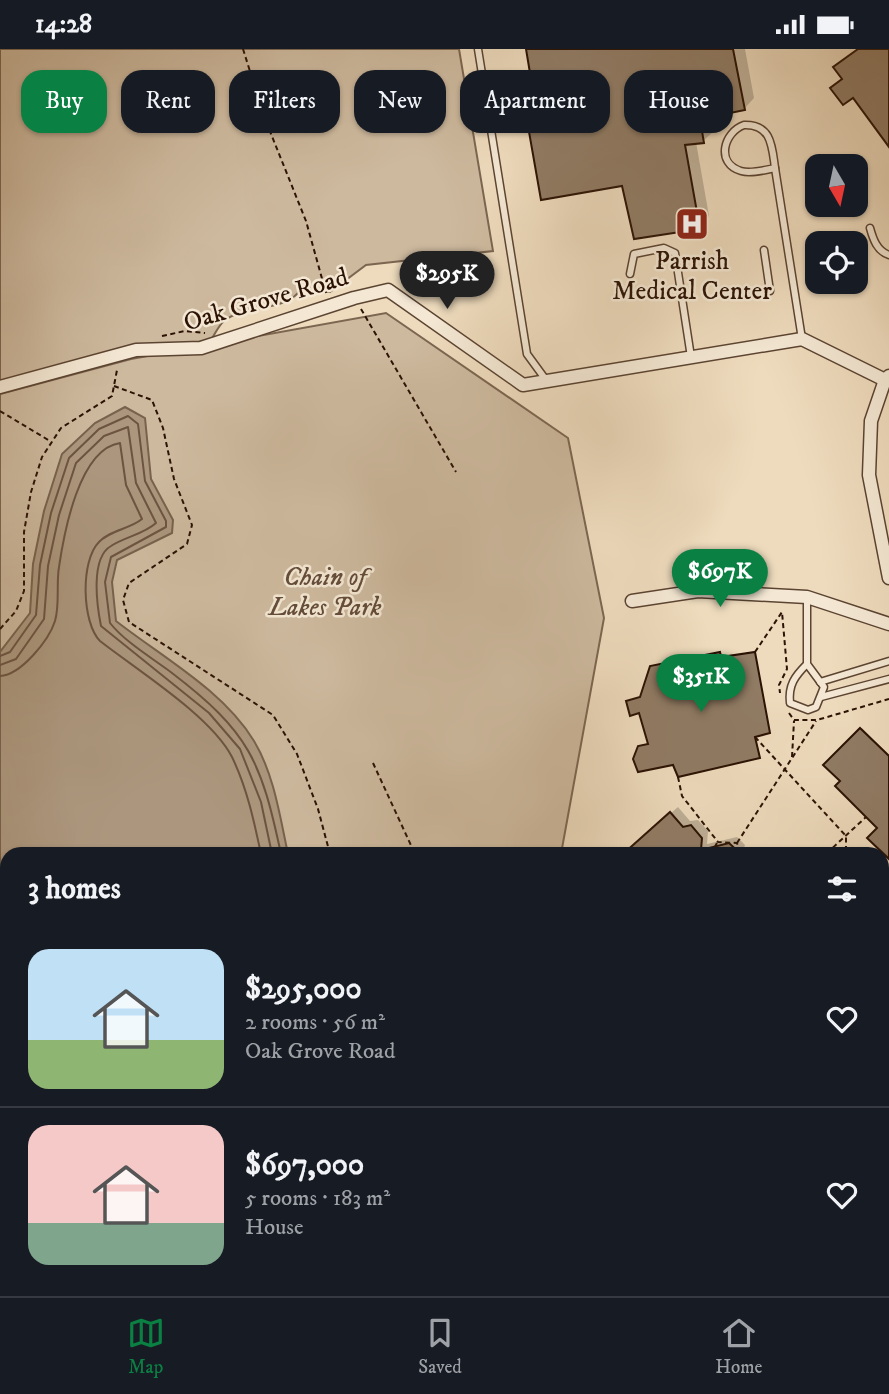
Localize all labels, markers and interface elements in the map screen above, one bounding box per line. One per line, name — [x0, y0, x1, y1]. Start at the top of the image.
text: 14:28 — [35, 8, 92, 41]
chip: Buy — [21, 70, 107, 133]
chip: Rent — [121, 70, 215, 133]
chip: Filters — [229, 70, 340, 133]
chip: New — [354, 70, 446, 133]
chip: Apartment — [460, 70, 610, 133]
chip: House — [624, 70, 733, 133]
north arrow — [805, 154, 868, 217]
map controls — [805, 154, 868, 294]
hospital icon: Parrish Medical Center — [673, 205, 711, 243]
button: locate — [805, 231, 868, 294]
place label: Parrish Medical Center — [612, 245, 772, 308]
pin: $295K — [398, 251, 496, 311]
text: $295K — [416, 259, 478, 288]
street label: Oak Grove Road — [180, 261, 352, 339]
pin: $697K — [671, 549, 769, 609]
text: $697K — [688, 557, 752, 586]
park label: Chain of Lakes Park — [267, 561, 382, 624]
pin: $351K — [652, 655, 750, 714]
text: $351K — [672, 662, 730, 691]
icon: filters — [823, 870, 861, 908]
text: 3 homes — [28, 871, 121, 908]
text: $295,000 — [245, 971, 362, 1008]
icon: home — [84, 977, 168, 1061]
icon: heart — [823, 1000, 861, 1038]
text: 2 rooms · 56 m² — [245, 1008, 385, 1037]
text: Oak Grove Road — [245, 1037, 395, 1066]
text: $697,000 — [245, 1147, 364, 1184]
icon: home — [84, 1153, 168, 1237]
icon: heart — [823, 1176, 861, 1214]
text: 5 rooms · 183 m² — [245, 1184, 390, 1213]
text: House — [245, 1213, 303, 1242]
tab: Map — [127, 1314, 165, 1379]
tab: Saved — [418, 1314, 462, 1379]
tab: Home — [715, 1314, 762, 1379]

